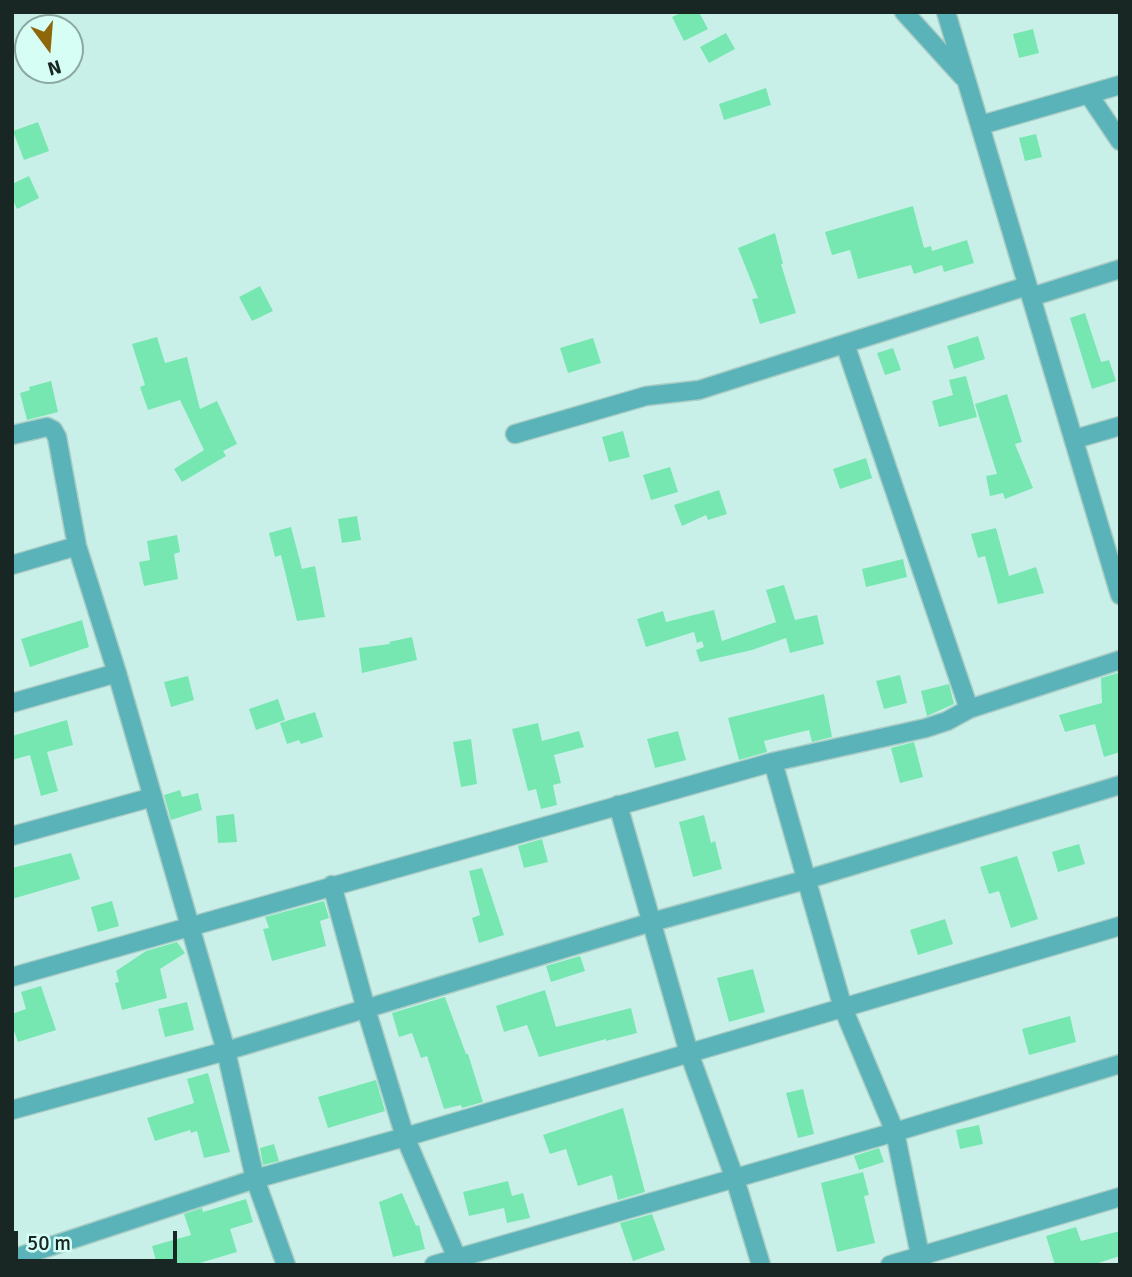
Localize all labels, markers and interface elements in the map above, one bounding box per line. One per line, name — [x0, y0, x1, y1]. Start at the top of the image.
north arrow — [14, 14, 84, 84]
text: N — [45, 54, 64, 81]
scale bar — [18, 1218, 180, 1262]
text: 50 m — [27, 1230, 71, 1256]

